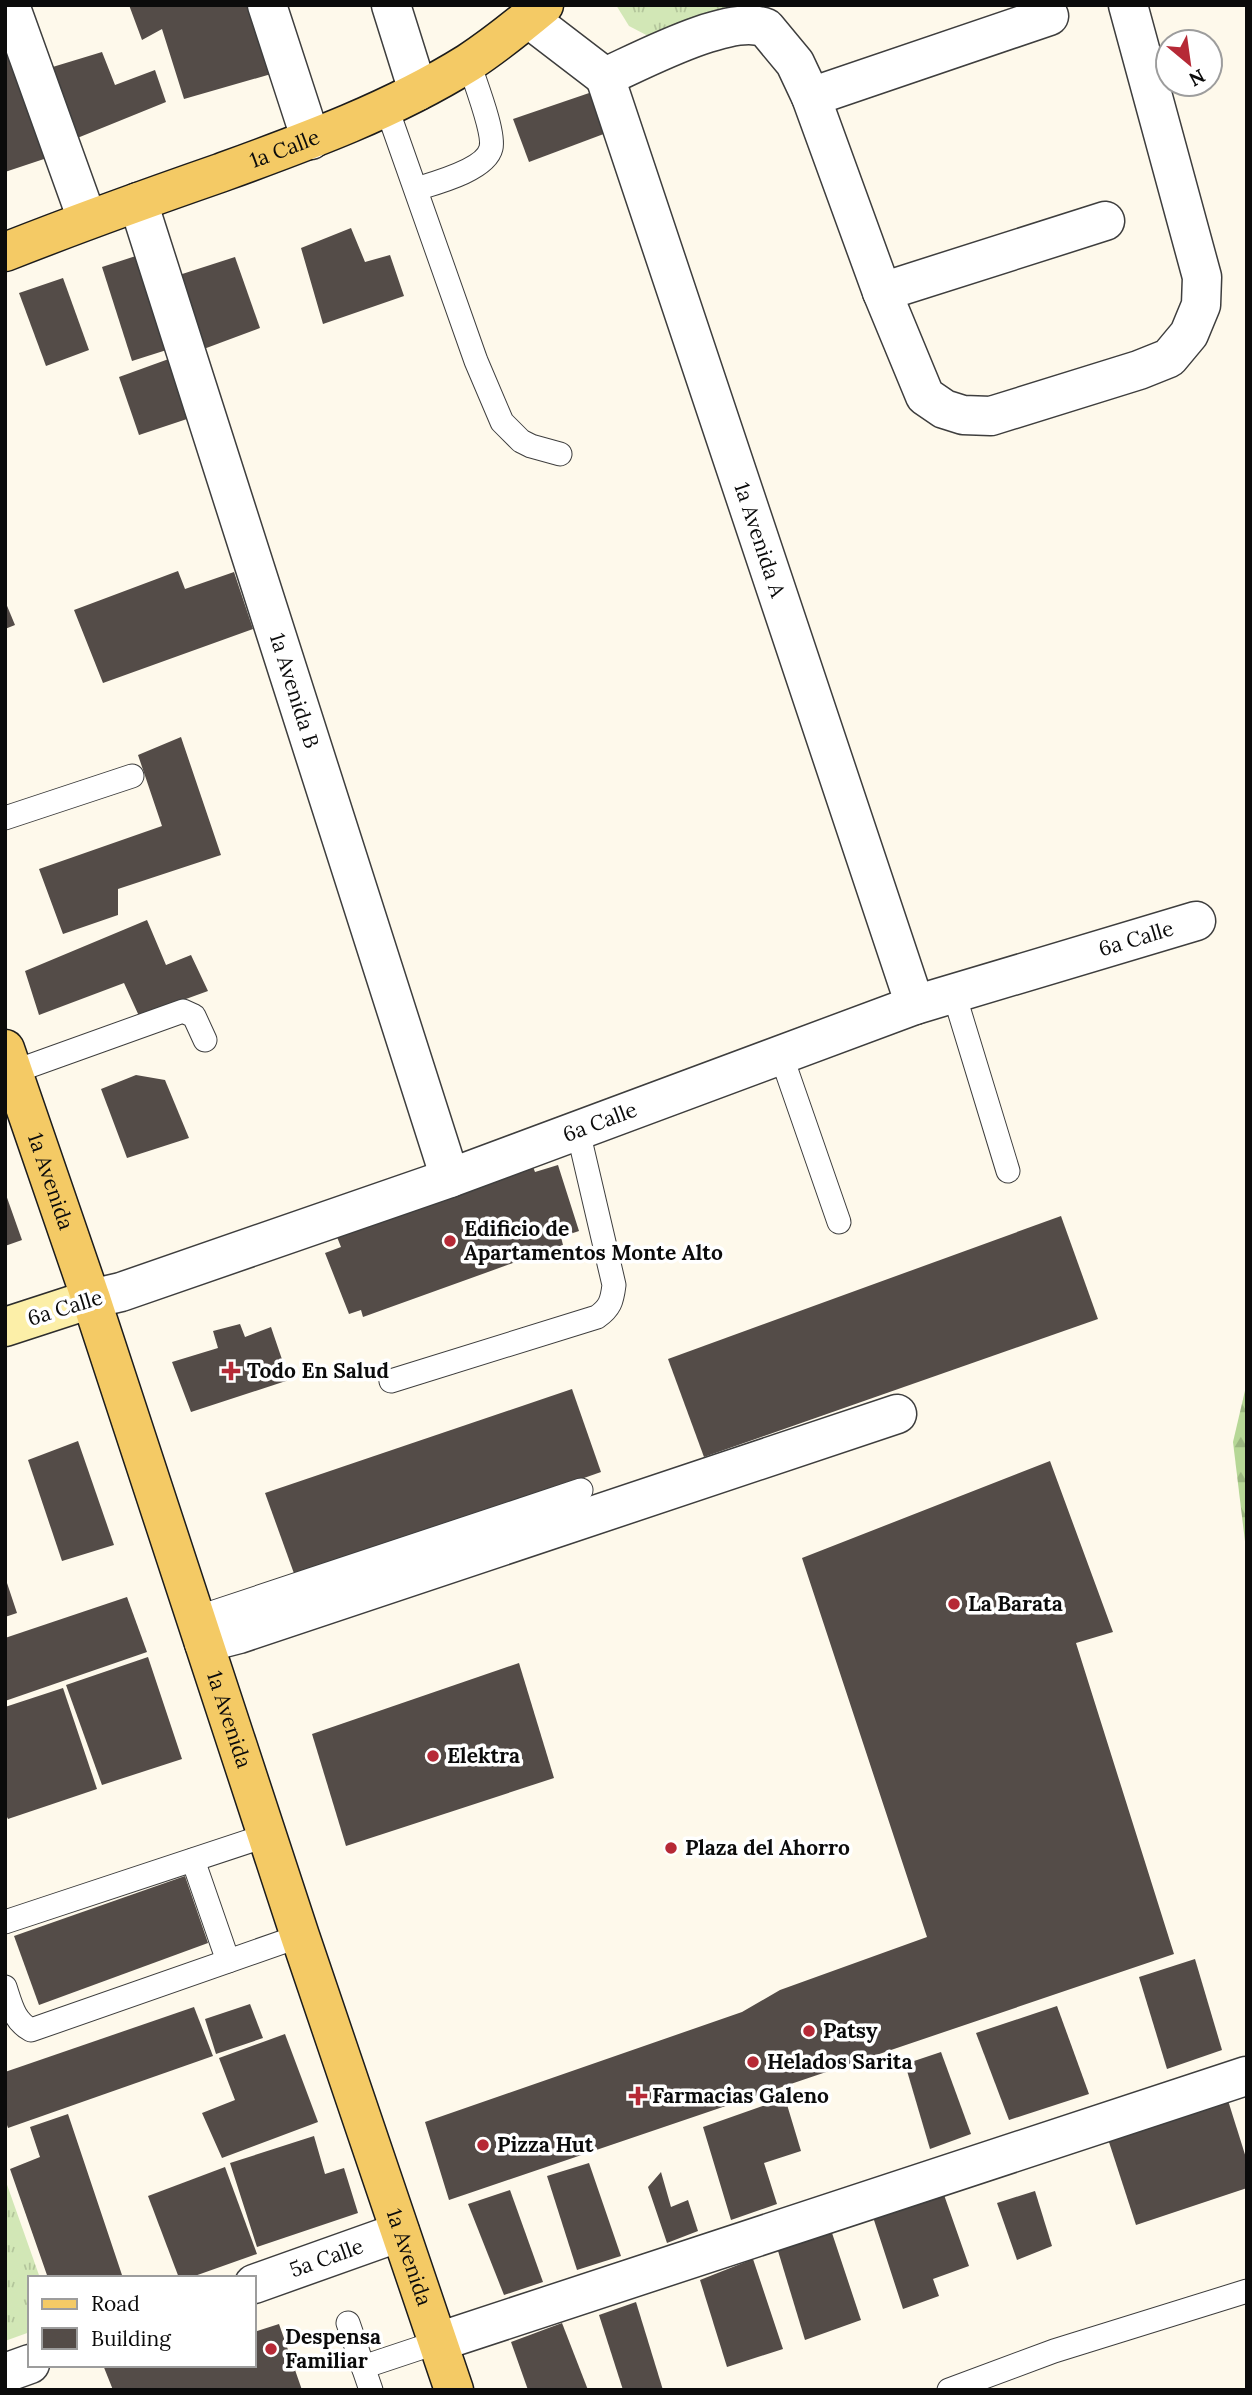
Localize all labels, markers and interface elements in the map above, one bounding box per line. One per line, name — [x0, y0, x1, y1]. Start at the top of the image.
north arrow — [1154, 28, 1224, 98]
text: N — [1185, 64, 1209, 92]
street label: 1a Calle — [246, 123, 323, 174]
street label: 1a Avenida A — [728, 479, 792, 601]
street label: 1a Avenida B — [264, 630, 326, 751]
street label: 6a Calle — [1095, 914, 1177, 962]
street label: 6a Calle — [559, 1096, 641, 1148]
street label: 1a Avenida — [22, 1129, 80, 1233]
place label: Edificio de Apartamentos Monte Alto — [464, 1215, 723, 1266]
marker: Edificio de Apartamentos Monte Alto — [442, 1233, 458, 1249]
street label: 6a Calle — [24, 1283, 106, 1332]
place label: Todo En Salud — [247, 1357, 389, 1384]
marker: Todo En Salud — [221, 1361, 241, 1381]
place label: La Barata — [968, 1590, 1063, 1617]
marker: La Barata — [946, 1596, 962, 1612]
street label: 1a Avenida — [201, 1667, 258, 1772]
place label: Elektra — [447, 1742, 520, 1769]
marker: Elektra — [425, 1748, 441, 1764]
place label: Plaza del Ahorro — [685, 1834, 850, 1861]
marker: Plaza del Ahorro — [663, 1840, 679, 1856]
place label: Patsy — [823, 2017, 878, 2044]
marker: Patsy — [801, 2023, 817, 2039]
place label: Helados Sarita — [767, 2048, 912, 2075]
marker: Helados Sarita — [745, 2054, 761, 2070]
place label: Farmacias Galeno — [652, 2082, 829, 2109]
marker: Farmacias Galeno — [630, 2088, 646, 2104]
place label: Pizza Hut — [497, 2131, 594, 2158]
marker: Pizza Hut — [475, 2137, 491, 2153]
street label: 1a Avenida — [380, 2205, 438, 2309]
street label: 5a Calle — [286, 2232, 367, 2283]
legend — [28, 2276, 256, 2367]
text: Road — [91, 2290, 140, 2317]
place label: Despensa Familiar — [285, 2323, 381, 2374]
text: Building — [91, 2325, 171, 2352]
marker: Despensa Familiar — [263, 2341, 279, 2357]

